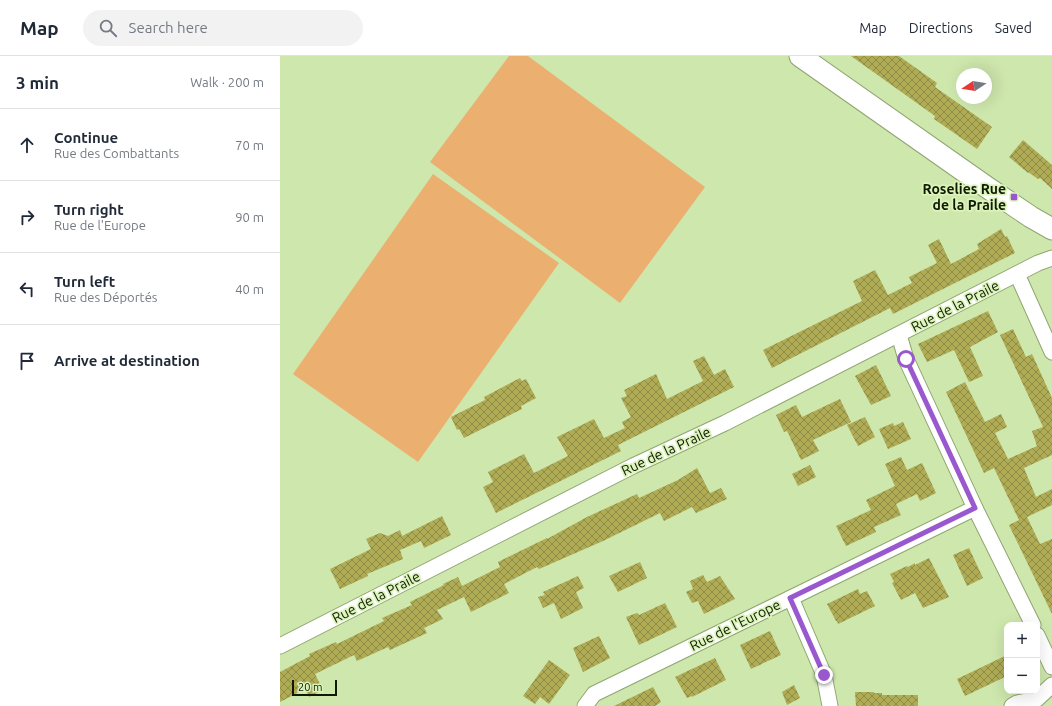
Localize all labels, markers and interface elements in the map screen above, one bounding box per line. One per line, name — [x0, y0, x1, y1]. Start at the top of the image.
search box — [83, 10, 363, 46]
text: Map — [20, 17, 59, 39]
icon: search — [97, 17, 119, 39]
text: Search here — [129, 19, 208, 36]
text: Map — [859, 20, 887, 36]
text: Directions — [909, 20, 973, 36]
text: Saved — [995, 20, 1032, 36]
north arrow — [956, 68, 992, 104]
text: 3 min — [16, 73, 59, 92]
text: Walk · 200 m — [190, 75, 264, 89]
text: Continue — [54, 129, 118, 146]
icon: ahead — [16, 134, 38, 156]
text: 70 m — [235, 138, 264, 152]
text: Rue des Combattants — [54, 146, 179, 160]
place label: Roselies Rue de la Praile — [923, 181, 1006, 213]
marker: Roselies Rue de la Praile — [1009, 192, 1019, 202]
text: Turn right — [54, 201, 124, 218]
icon: right — [16, 206, 38, 228]
text: 90 m — [235, 210, 264, 224]
text: Rue de l'Europe — [54, 218, 146, 232]
text: Turn left — [54, 273, 115, 290]
street label: Rue de la Praile — [908, 277, 1002, 335]
icon: left — [16, 278, 38, 300]
text: 40 m — [235, 282, 264, 296]
text: Rue des Déportés — [54, 290, 157, 304]
icon: arrive — [16, 350, 38, 372]
route start — [897, 350, 915, 368]
text: Arrive at destination — [54, 352, 200, 369]
street label: Rue de la Praile — [619, 423, 713, 479]
street label: Rue de la Praile — [329, 568, 423, 626]
street label: Rue de l'Europe — [687, 596, 783, 654]
map controls — [1004, 622, 1040, 694]
button: + — [1004, 622, 1040, 658]
button: − — [1004, 658, 1040, 694]
route end — [815, 666, 833, 684]
scale bar — [292, 678, 337, 697]
text: 20 m — [298, 681, 322, 693]

